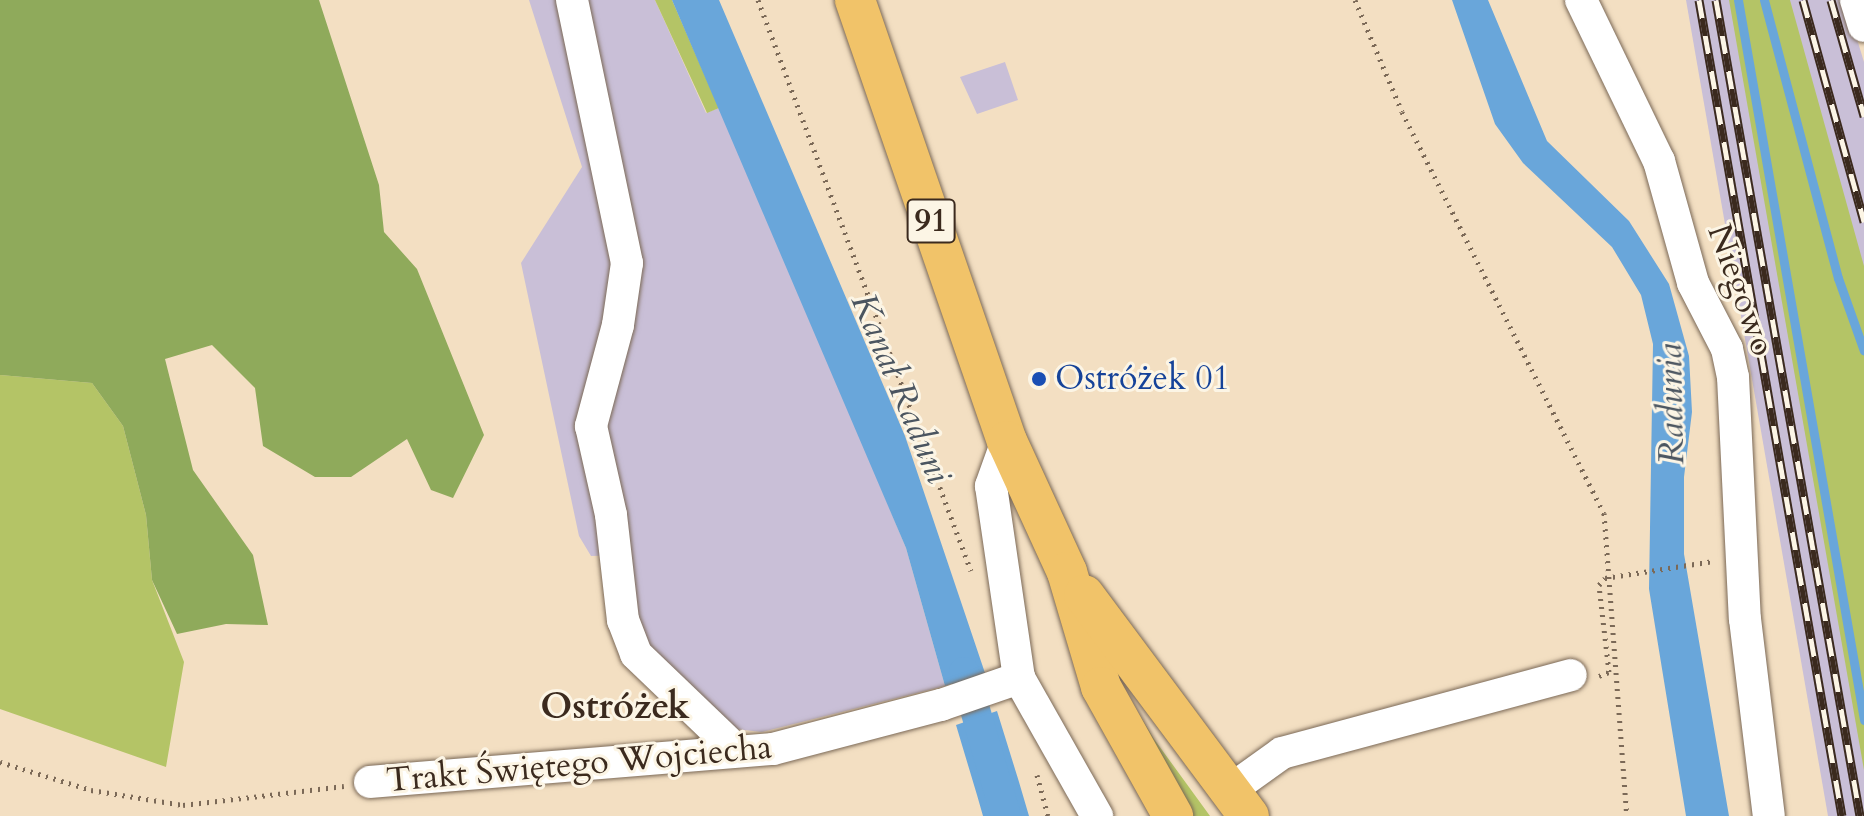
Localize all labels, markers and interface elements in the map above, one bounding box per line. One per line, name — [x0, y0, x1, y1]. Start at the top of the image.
road number: 91 — [905, 193, 957, 249]
street label: Niegowo — [1698, 219, 1784, 361]
water label: Kanał Raduni — [842, 286, 960, 490]
water label: Radunia — [1648, 343, 1694, 465]
place label: Ostróżek 01 — [1055, 359, 1230, 399]
marker: Ostróżek 01 — [1030, 370, 1048, 388]
district label: Ostróżek — [540, 685, 690, 729]
street label: Trakt Świętego Wojciecha — [384, 727, 774, 801]

